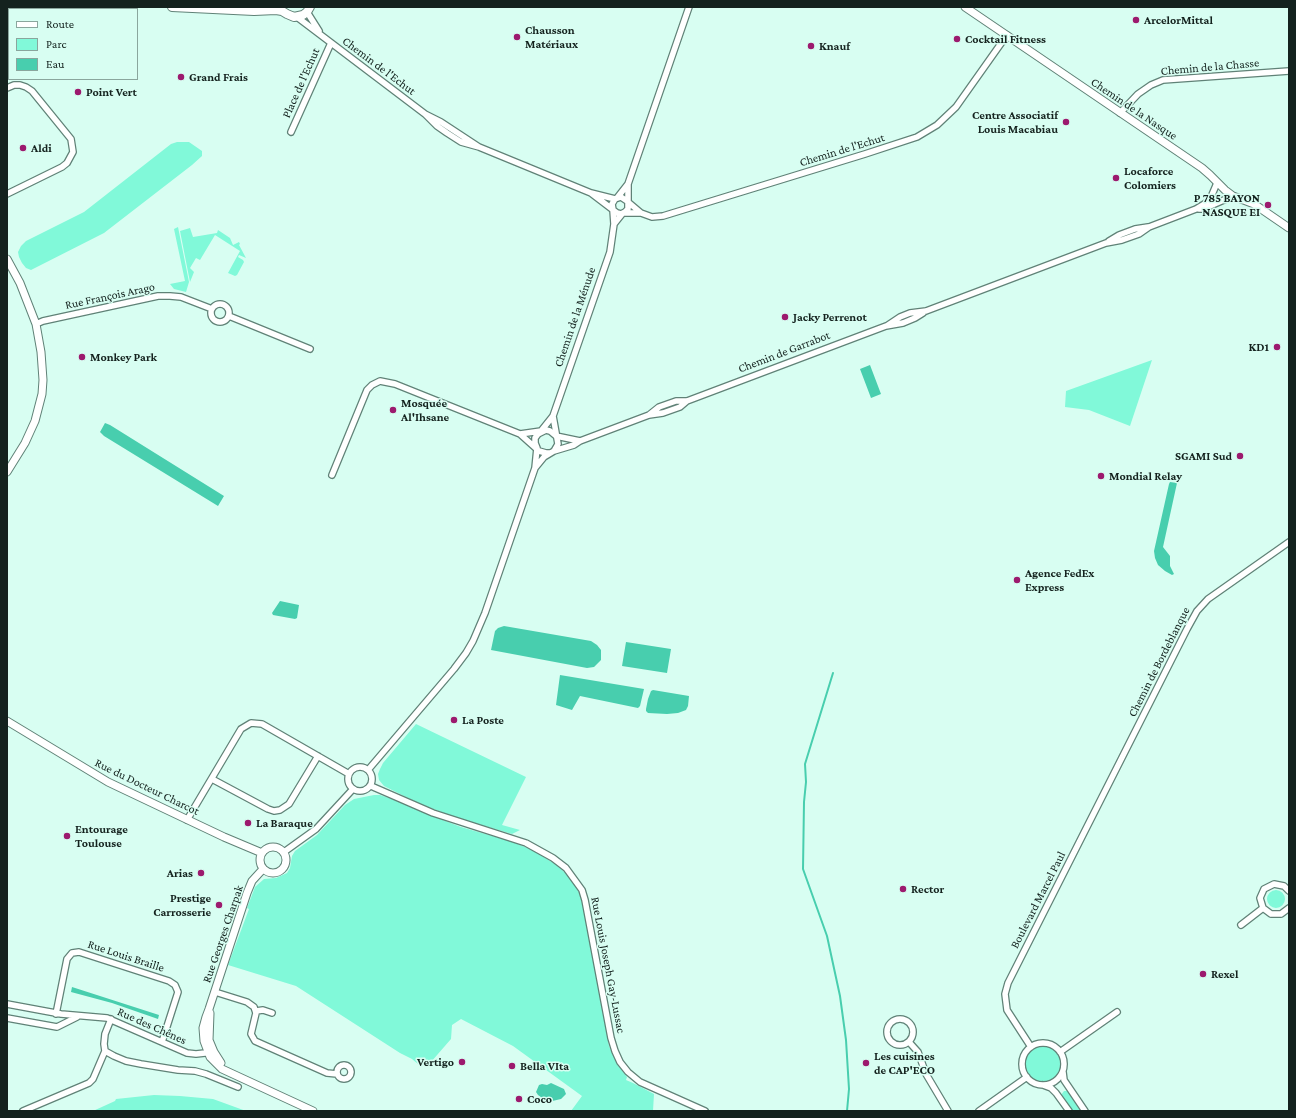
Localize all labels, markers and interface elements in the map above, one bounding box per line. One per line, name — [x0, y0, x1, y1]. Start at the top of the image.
legend — [8, 8, 138, 80]
place label: ArcelorMittal — [1144, 13, 1213, 27]
marker: ArcelorMittal — [1131, 15, 1141, 25]
text: Route — [46, 17, 74, 31]
place label: Chausson Matériaux — [525, 23, 578, 51]
marker: Chausson Matériaux — [512, 32, 522, 42]
place label: Cocktail Fitness — [965, 32, 1046, 46]
street label: Chemin de l'Echut — [339, 34, 419, 98]
marker: Cocktail Fitness — [952, 34, 962, 44]
text: Parc — [46, 37, 66, 51]
place label: Knauf — [819, 39, 850, 53]
marker: Knauf — [806, 41, 816, 51]
street label: Place de l'Echut — [279, 46, 323, 120]
street label: Chemin de la Chasse — [1160, 56, 1260, 78]
text: Eau — [46, 57, 64, 71]
place label: Grand Frais — [189, 70, 248, 84]
marker: Grand Frais — [176, 72, 186, 82]
street label: Chemin de la Nasque — [1088, 75, 1180, 143]
place label: Point Vert — [86, 85, 137, 99]
marker: Point Vert — [73, 87, 83, 97]
place label: Centre Associatif Louis Macabiau — [972, 108, 1058, 136]
marker: Centre Associatif Louis Macabiau — [1061, 117, 1071, 127]
street label: Chemin de l'Echut — [798, 130, 886, 170]
place label: Aldi — [31, 141, 52, 155]
marker: Aldi — [18, 143, 28, 153]
place label: Locaforce Colomiers — [1124, 164, 1176, 192]
marker: Locaforce Colomiers — [1111, 173, 1121, 183]
place label: P 785 BAYON NASQUE EI — [1194, 191, 1260, 219]
marker: P 785 BAYON NASQUE EI — [1263, 200, 1273, 210]
street label: Chemin de la Ménude — [551, 265, 599, 369]
street label: Rue François Arago — [64, 279, 156, 313]
place label: Jacky Perrenot — [793, 310, 867, 324]
marker: Jacky Perrenot — [780, 312, 790, 322]
street label: Chemin de Garrabot — [736, 328, 832, 376]
place label: KD1 — [1249, 340, 1269, 354]
marker: KD1 — [1272, 342, 1282, 352]
place label: Monkey Park — [90, 350, 157, 364]
marker: Monkey Park — [77, 352, 87, 362]
place label: Mosquée Al'Ihsane — [401, 396, 449, 424]
marker: Mosquée Al'Ihsane — [388, 405, 398, 415]
place label: SGAMI Sud — [1175, 449, 1232, 463]
marker: SGAMI Sud — [1235, 451, 1245, 461]
place label: Mondial Relay — [1109, 469, 1182, 483]
marker: Mondial Relay — [1096, 471, 1106, 481]
place label: Agence FedEx Express — [1025, 566, 1094, 594]
marker: Agence FedEx Express — [1012, 575, 1022, 585]
street label: Chemin de Bordeblanque — [1125, 605, 1193, 719]
place label: La Poste — [462, 713, 504, 727]
marker: La Poste — [449, 715, 459, 725]
street label: Rue du Docteur Charcot — [93, 755, 201, 819]
place label: La Baraque — [256, 816, 313, 830]
marker: La Baraque — [243, 818, 253, 828]
place label: Entourage Toulouse — [75, 822, 128, 850]
marker: Entourage Toulouse — [62, 831, 72, 841]
street label: Boulevard Marcel Paul — [1007, 849, 1069, 951]
place label: Arias — [167, 866, 193, 880]
marker: Arias — [196, 868, 206, 878]
place label: Rector — [911, 882, 944, 896]
street label: Rue Georges Charpak — [200, 883, 246, 985]
marker: Rector — [898, 884, 908, 894]
place label: Prestige Carrosserie — [153, 891, 211, 919]
street label: Rue Louis Joseph Gay-Lussac — [588, 896, 628, 1034]
marker: Prestige Carrosserie — [214, 900, 224, 910]
street label: Rue Louis Braille — [86, 937, 166, 975]
place label: Rexel — [1211, 967, 1238, 981]
marker: Rexel — [1198, 969, 1208, 979]
street label: Rue des Chênes — [115, 1004, 189, 1048]
place label: Les cuisines de CAP'ECO — [874, 1049, 935, 1077]
place label: Vertigo — [417, 1055, 454, 1069]
marker: Vertigo — [457, 1057, 467, 1067]
marker: Les cuisines de CAP'ECO — [861, 1058, 871, 1068]
place label: Bella VIta — [520, 1059, 569, 1073]
marker: Bella VIta — [507, 1061, 517, 1071]
place label: Coco — [527, 1092, 552, 1106]
marker: Coco — [514, 1094, 524, 1104]

